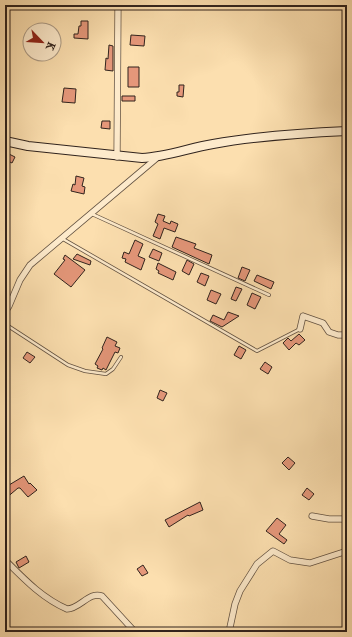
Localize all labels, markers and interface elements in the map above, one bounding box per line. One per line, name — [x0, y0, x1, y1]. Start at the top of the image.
north arrow — [22, 22, 62, 62]
text: K — [43, 40, 58, 53]

